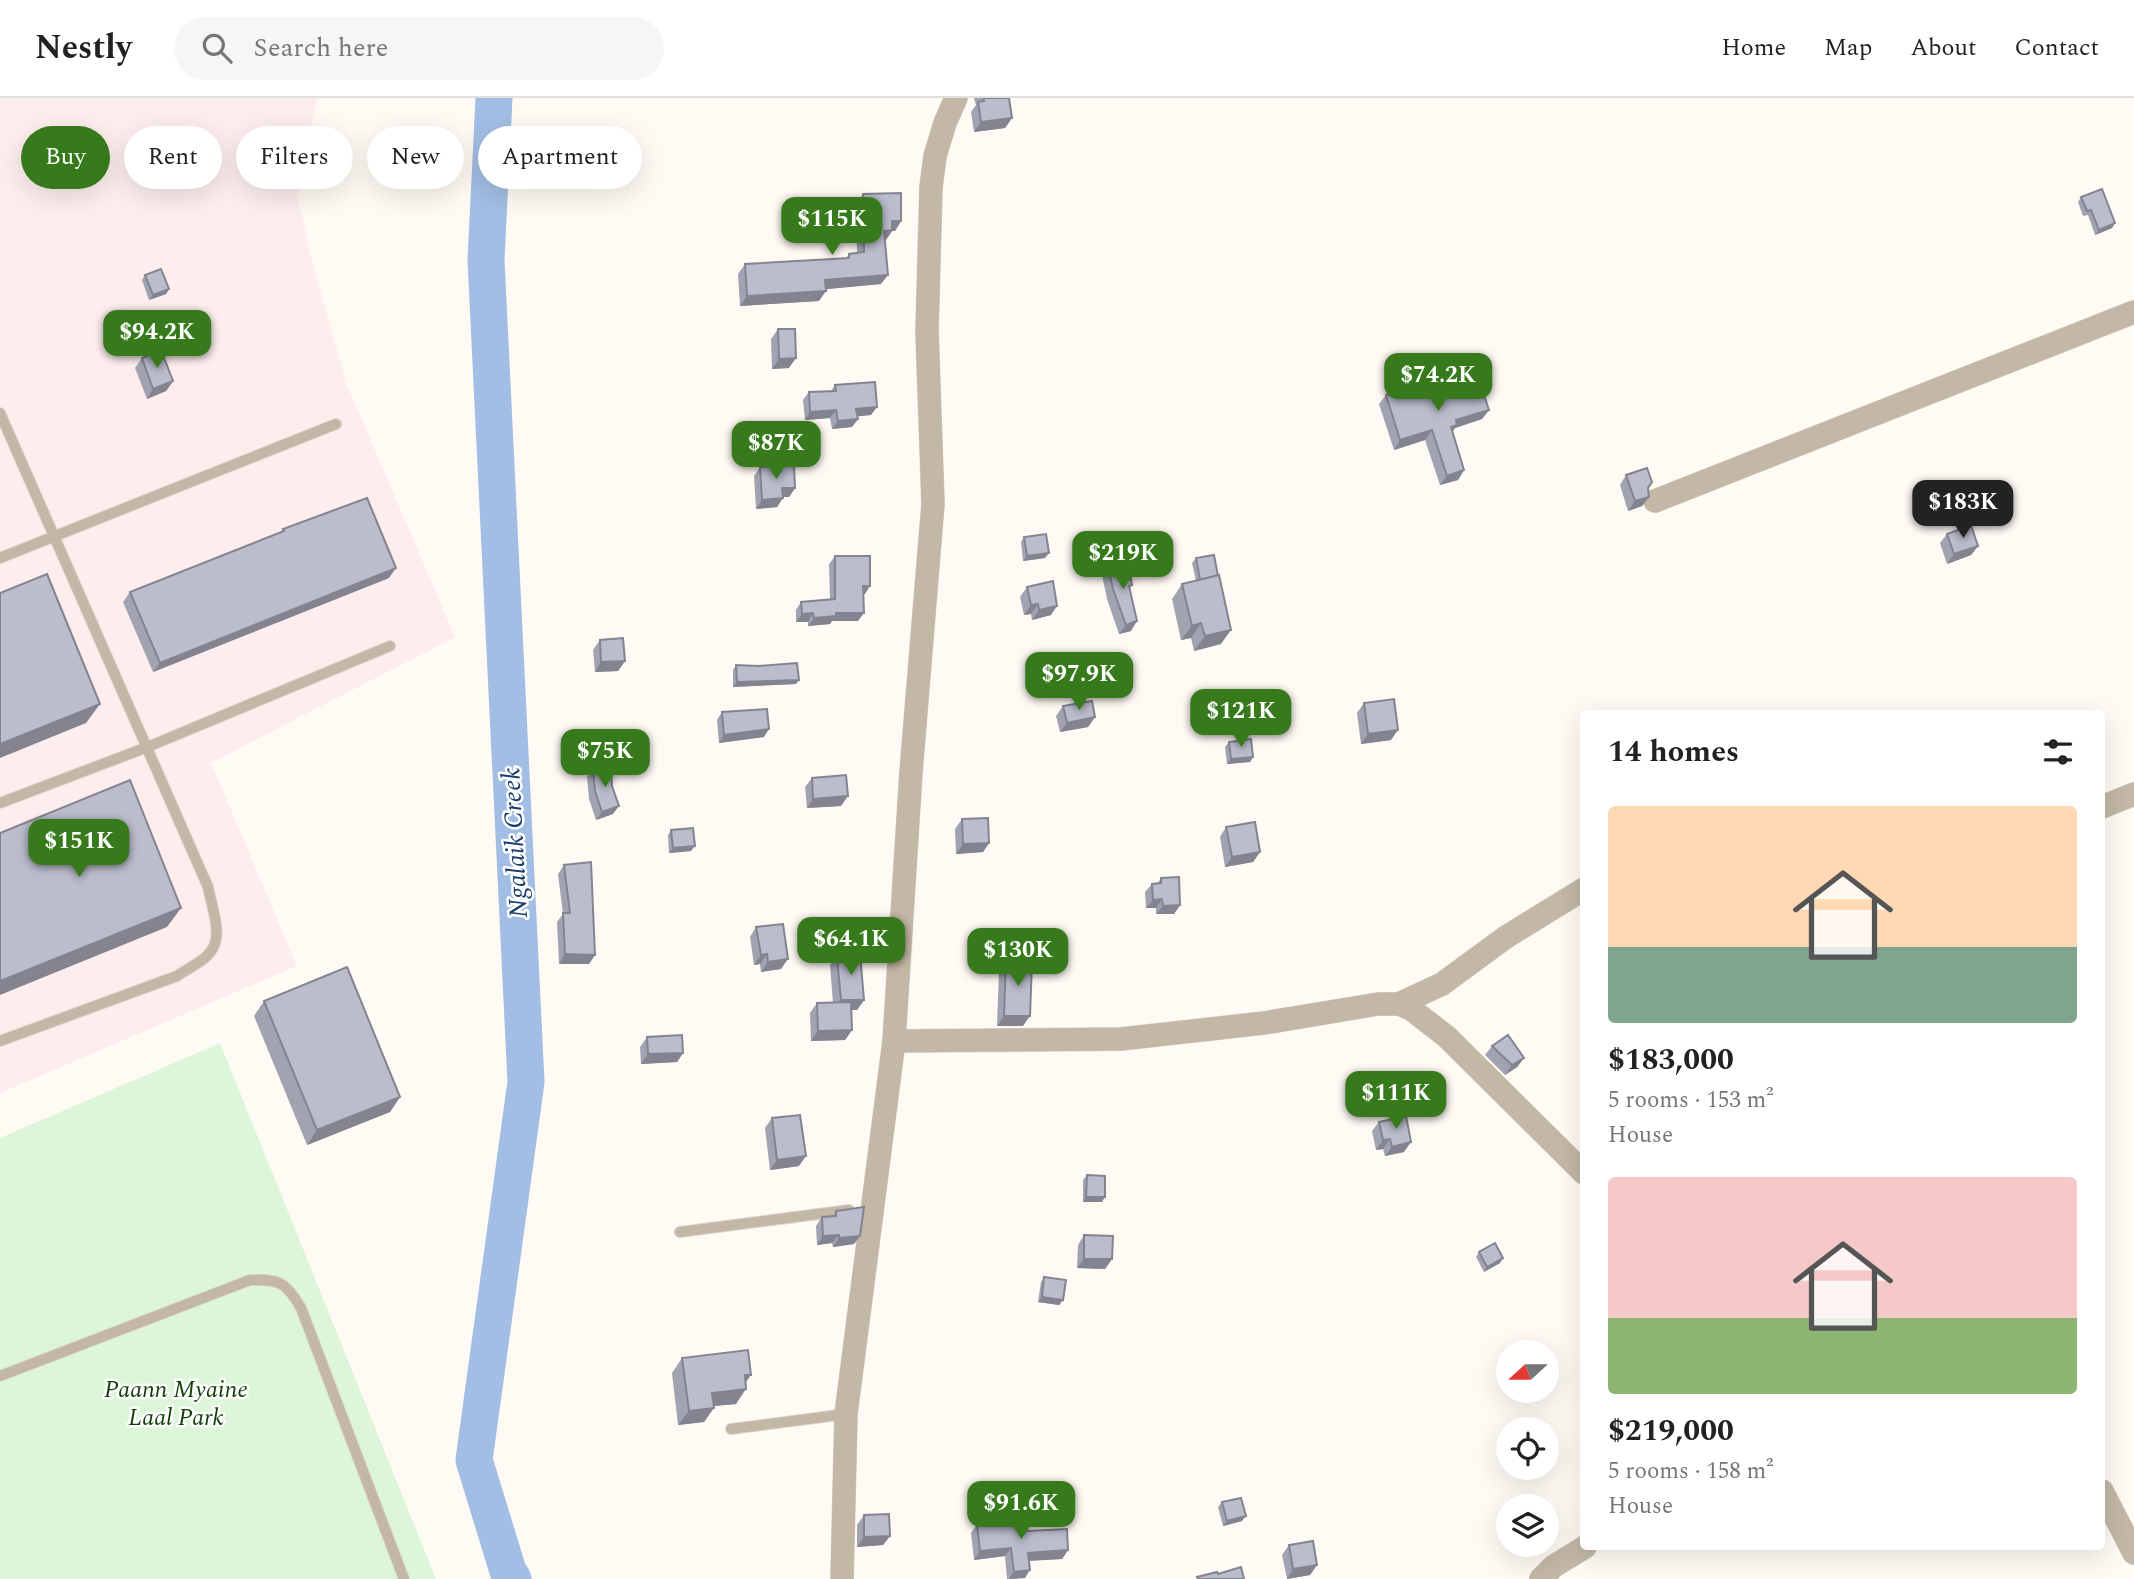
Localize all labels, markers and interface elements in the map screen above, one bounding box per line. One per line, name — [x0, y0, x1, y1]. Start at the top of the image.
search box — [174, 17, 664, 80]
text: Nestly — [35, 23, 132, 73]
text: Search here — [254, 28, 388, 68]
icon: search — [198, 29, 236, 67]
text: Home — [1721, 30, 1786, 66]
text: Map — [1824, 30, 1872, 66]
text: About — [1910, 30, 1976, 66]
text: Contact — [2014, 30, 2099, 66]
chip: Buy — [21, 126, 110, 189]
chip: Rent — [124, 126, 222, 189]
chip: Filters — [236, 126, 353, 189]
chip: New — [367, 126, 464, 189]
chip: Apartment — [478, 126, 642, 189]
pin: $115K — [783, 198, 881, 257]
text: $115K — [797, 202, 867, 237]
pin: $94.2K — [100, 310, 214, 370]
text: $94.2K — [119, 315, 195, 350]
pin: $74.2K — [1381, 354, 1495, 413]
text: $74.2K — [1400, 358, 1476, 393]
pin: $87K — [735, 422, 817, 481]
text: $87K — [748, 426, 804, 461]
pin: $183K — [1914, 480, 2012, 540]
text: $183K — [1928, 485, 1998, 520]
pin: $219K — [1074, 532, 1172, 591]
text: $219K — [1088, 536, 1158, 571]
pin: $97.9K — [1022, 652, 1136, 712]
text: $97.9K — [1041, 657, 1117, 692]
pin: $121K — [1192, 690, 1290, 749]
text: $121K — [1206, 694, 1276, 729]
text: 14 homes — [1608, 729, 1739, 775]
pin: $75K — [564, 730, 646, 789]
icon: filters — [2039, 733, 2077, 771]
text: $75K — [577, 734, 633, 769]
water label: Ngalaik Creek — [491, 767, 539, 919]
pin: $151K — [30, 820, 128, 879]
text: $151K — [44, 824, 114, 859]
icon: home — [1780, 852, 1906, 978]
pin: $64.1K — [794, 918, 908, 977]
text: $64.1K — [813, 922, 889, 957]
pin: $130K — [969, 928, 1067, 988]
text: $130K — [983, 933, 1053, 968]
text: $183,000 — [1608, 1037, 1734, 1083]
pin: $111K — [1347, 1072, 1445, 1131]
text: $111K — [1361, 1076, 1431, 1111]
text: 5 rooms · 153 m² — [1608, 1083, 1774, 1118]
text: House — [1608, 1118, 1673, 1153]
icon: home — [1780, 1223, 1906, 1349]
north arrow — [1496, 1340, 1559, 1404]
map controls — [1496, 1340, 1559, 1557]
park label: Paann Myaine Laal Park — [104, 1372, 248, 1436]
text: $219,000 — [1608, 1408, 1734, 1454]
button: locate — [1496, 1417, 1559, 1480]
text: 5 rooms · 158 m² — [1608, 1454, 1774, 1489]
pin: $91.6K — [964, 1482, 1078, 1541]
text: $91.6K — [983, 1486, 1059, 1521]
text: House — [1608, 1489, 1673, 1524]
button: layers — [1496, 1494, 1559, 1557]

